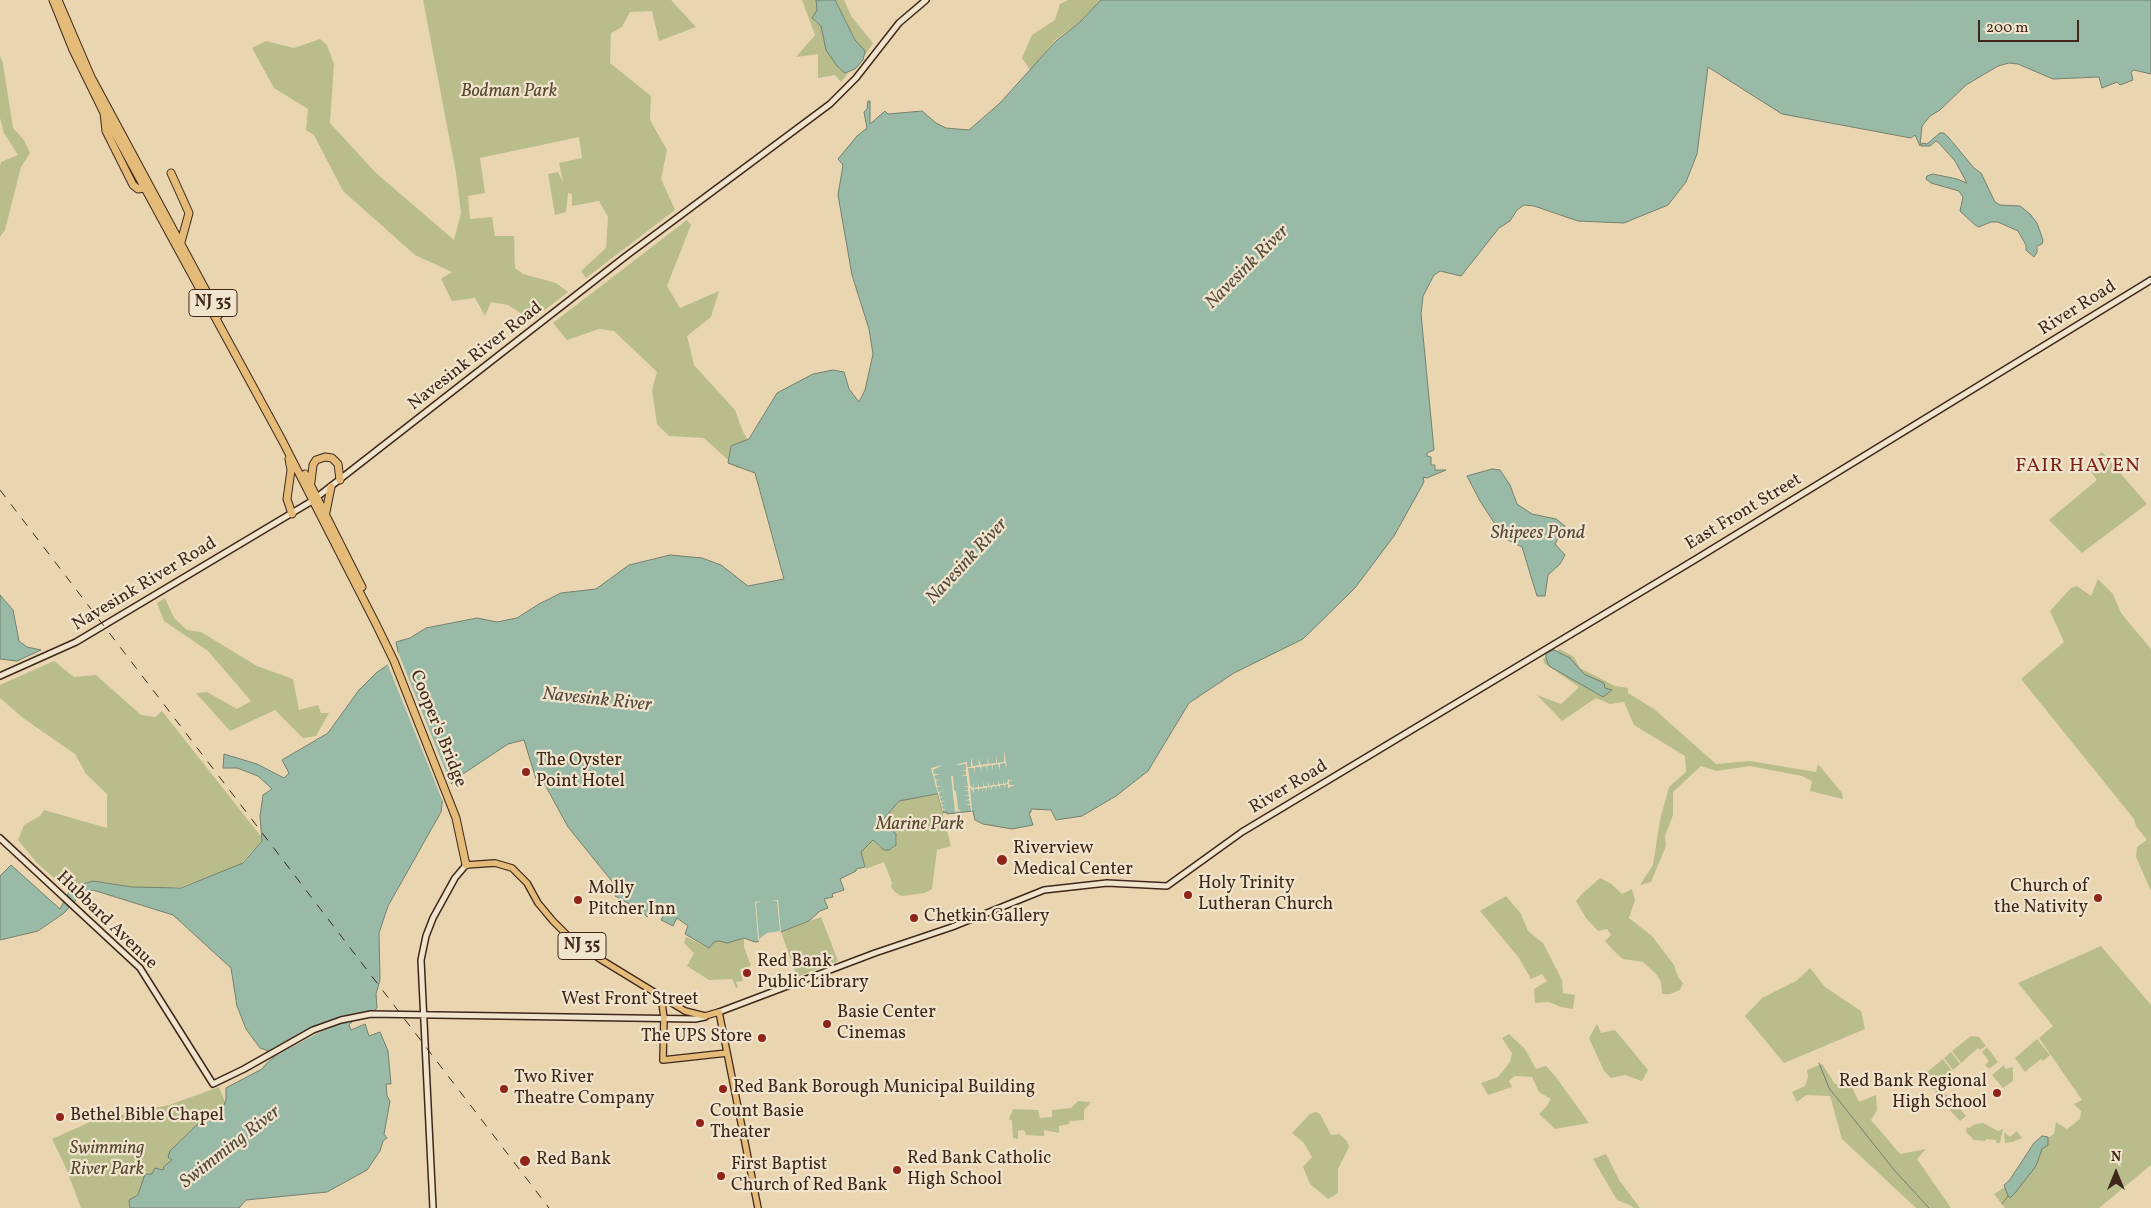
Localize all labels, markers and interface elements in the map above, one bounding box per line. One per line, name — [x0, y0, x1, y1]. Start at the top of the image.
scale bar — [1981, 10, 2082, 42]
text: 200 m — [1986, 18, 2029, 39]
park label: Bodman Park — [461, 82, 557, 104]
water label: Navesink River — [1201, 221, 1295, 315]
street label: River Road — [2035, 277, 2121, 341]
road number: NJ 35 — [189, 290, 237, 316]
street label: Navesink River Road — [405, 298, 547, 416]
district label: FAIR HAVEN — [2014, 455, 2142, 479]
street label: East Front Street — [1682, 470, 1806, 556]
water label: Navesink River — [922, 514, 1014, 610]
water label: Shipees Pond — [1491, 524, 1585, 546]
street label: Navesink River Road — [69, 533, 221, 637]
street label: Cooper's Bridge — [404, 667, 470, 791]
water label: Navesink River — [541, 684, 653, 718]
place label: The Oyster Point Hotel — [536, 751, 625, 794]
street label: River Road — [1246, 756, 1332, 820]
marker: The Oyster Point Hotel — [520, 766, 532, 778]
park label: Marine Park — [876, 815, 964, 837]
place label: Riverview Medical Center — [1013, 839, 1133, 882]
marker: Riverview Medical Center — [995, 853, 1009, 867]
street label: Hubbard Avenue — [51, 867, 161, 975]
place label: Holy Trinity Lutheran Church — [1198, 874, 1333, 916]
place label: Church of the Nativity — [1994, 877, 2088, 920]
place label: Molly Pitcher Inn — [588, 879, 676, 922]
marker: Holy Trinity Lutheran Church — [1182, 889, 1194, 901]
marker: Church of the Nativity — [2092, 892, 2104, 904]
marker: Molly Pitcher Inn — [572, 894, 584, 906]
place label: Chetkin Gallery — [924, 907, 1050, 929]
marker: Chetkin Gallery — [908, 912, 920, 924]
road number: NJ 35 — [558, 932, 606, 959]
place label: Red Bank Public Library — [757, 952, 869, 994]
marker: Red Bank Public Library — [741, 967, 753, 979]
street label: West Front Street — [561, 990, 699, 1012]
place label: Basie Center Cinemas — [837, 1003, 936, 1046]
marker: Basie Center Cinemas — [821, 1018, 833, 1030]
place label: The UPS Store — [641, 1027, 752, 1049]
marker: The UPS Store — [756, 1032, 768, 1044]
place label: Two River Theatre Company — [514, 1068, 654, 1110]
place label: Red Bank Regional High School — [1839, 1072, 1987, 1114]
place label: Red Bank Borough Municipal Building — [733, 1078, 1035, 1100]
marker: Two River Theatre Company — [498, 1083, 510, 1095]
marker: Red Bank Borough Municipal Building — [717, 1083, 729, 1095]
marker: Red Bank Regional High School — [1991, 1087, 2003, 1099]
water label: Swimming River — [176, 1102, 286, 1194]
place label: Count Basie Theater — [710, 1102, 804, 1144]
place label: Bethel Bible Chapel — [70, 1106, 224, 1128]
marker: Bethel Bible Chapel — [54, 1111, 66, 1123]
marker: Count Basie Theater — [694, 1117, 706, 1129]
park label: Swimming River Park — [70, 1139, 144, 1182]
north arrow — [2091, 1148, 2141, 1198]
text: N — [2111, 1148, 2121, 1167]
place label: Red Bank Catholic High School — [907, 1149, 1051, 1192]
place label: Red Bank — [536, 1150, 611, 1172]
marker: Red Bank — [518, 1154, 532, 1168]
place label: First Baptist Church of Red Bank — [731, 1155, 887, 1198]
marker: Red Bank Catholic High School — [891, 1164, 903, 1176]
marker: First Baptist Church of Red Bank — [715, 1170, 727, 1182]

